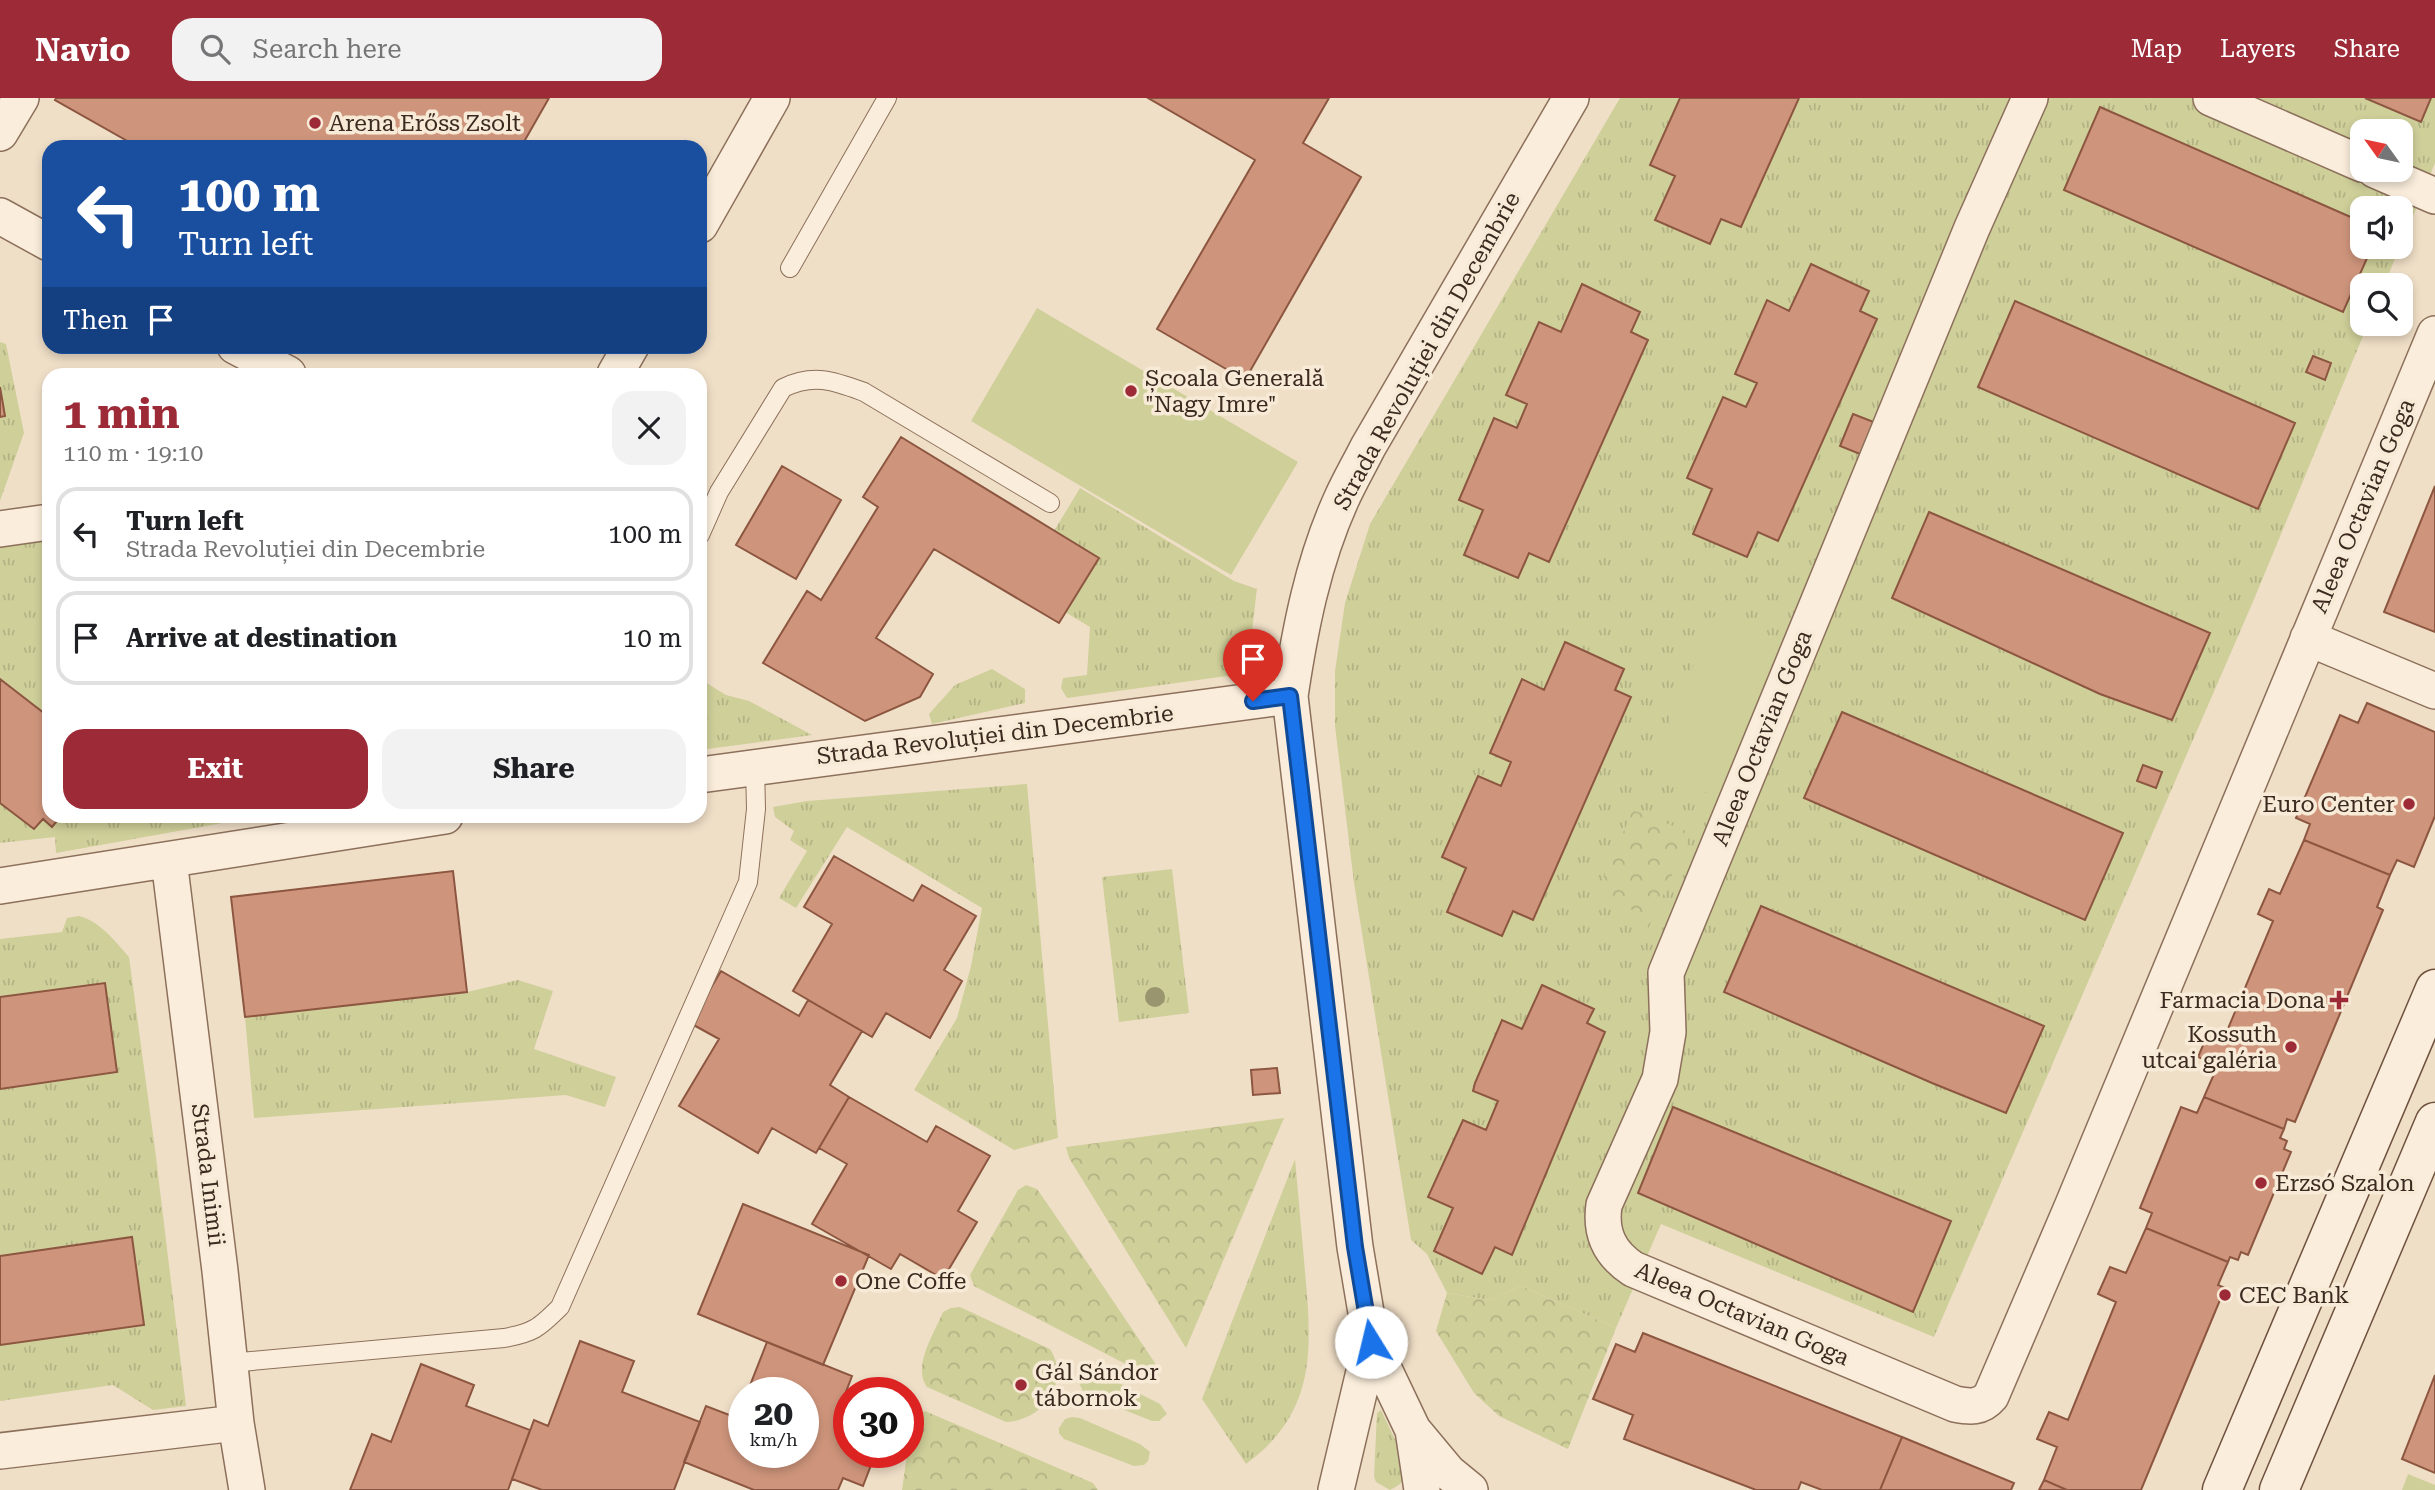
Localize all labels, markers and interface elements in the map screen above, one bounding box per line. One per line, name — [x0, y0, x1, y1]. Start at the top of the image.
search box — [172, 18, 662, 81]
text: Navio — [35, 30, 130, 69]
icon: search — [196, 30, 234, 68]
text: Search here — [252, 34, 401, 64]
text: Map — [2131, 35, 2182, 63]
text: Layers — [2220, 35, 2296, 63]
text: Share — [2334, 35, 2400, 63]
place label: Arena Erőss Zsolt — [329, 110, 521, 137]
marker: Arena Erőss Zsolt — [307, 115, 323, 131]
north arrow — [2350, 119, 2413, 182]
map controls — [2350, 119, 2413, 336]
text: 100 m — [178, 166, 320, 223]
icon: left — [63, 168, 154, 259]
street label: Strada Revoluției din Decembrie — [1328, 187, 1527, 515]
button: sound — [2350, 196, 2413, 259]
text: Turn left — [178, 225, 313, 263]
button: search — [2350, 273, 2413, 336]
icon: arrive — [142, 301, 180, 339]
text: Then — [63, 305, 128, 335]
place label: Școala Generală "Nagy Imre" — [1145, 365, 1325, 418]
marker: Școala Generală "Nagy Imre" — [1123, 383, 1139, 399]
text: 1 min — [63, 389, 180, 438]
button: close — [612, 391, 686, 465]
street label: Aleea Octavian Goga — [2306, 394, 2421, 617]
text: 110 m · 19:10 — [63, 440, 203, 467]
text: Turn left — [126, 506, 244, 536]
icon: left — [67, 515, 105, 553]
text: 100 m — [608, 519, 682, 549]
text: Strada Revoluției din Decembrie — [126, 536, 485, 563]
icon: arrive — [67, 619, 105, 657]
text: Arrive at destination — [126, 623, 397, 653]
text: 10 m — [623, 623, 682, 653]
street label: Aleea Octavian Goga — [1706, 626, 1818, 850]
pin — [1223, 629, 1283, 701]
icon: arrive — [1234, 640, 1272, 678]
street label: Strada Revoluției din Decembrie — [815, 700, 1175, 771]
button: Exit — [63, 729, 368, 809]
button: Share — [382, 729, 686, 809]
place label: Euro Center — [2262, 791, 2395, 818]
marker: Euro Center — [2401, 796, 2417, 812]
place label: Farmacia Dona — [2159, 987, 2326, 1014]
marker: Farmacia Dona — [2331, 992, 2347, 1008]
place label: Kossuth utcai galéria — [2142, 1021, 2278, 1074]
marker: Kossuth utcai galéria — [2283, 1039, 2299, 1055]
street label: Strada Inimii — [186, 1102, 230, 1248]
place label: Erzsó Szalon — [2275, 1170, 2415, 1197]
marker: Erzsó Szalon — [2253, 1175, 2269, 1191]
street label: Aleea Octavian Goga — [1631, 1257, 1854, 1372]
place label: One Coffe — [855, 1268, 966, 1295]
marker: One Coffe — [833, 1273, 849, 1289]
place label: CEC Bank — [2239, 1282, 2350, 1309]
marker: CEC Bank — [2217, 1287, 2233, 1303]
position arrow — [1334, 1305, 1408, 1379]
place label: Gál Sándor tábornok — [1035, 1359, 1159, 1412]
speed limit sign: 30 — [833, 1377, 924, 1468]
marker: Gál Sándor tábornok — [1013, 1377, 1029, 1393]
text: 20 — [754, 1393, 793, 1434]
text: km/h — [749, 1429, 798, 1450]

